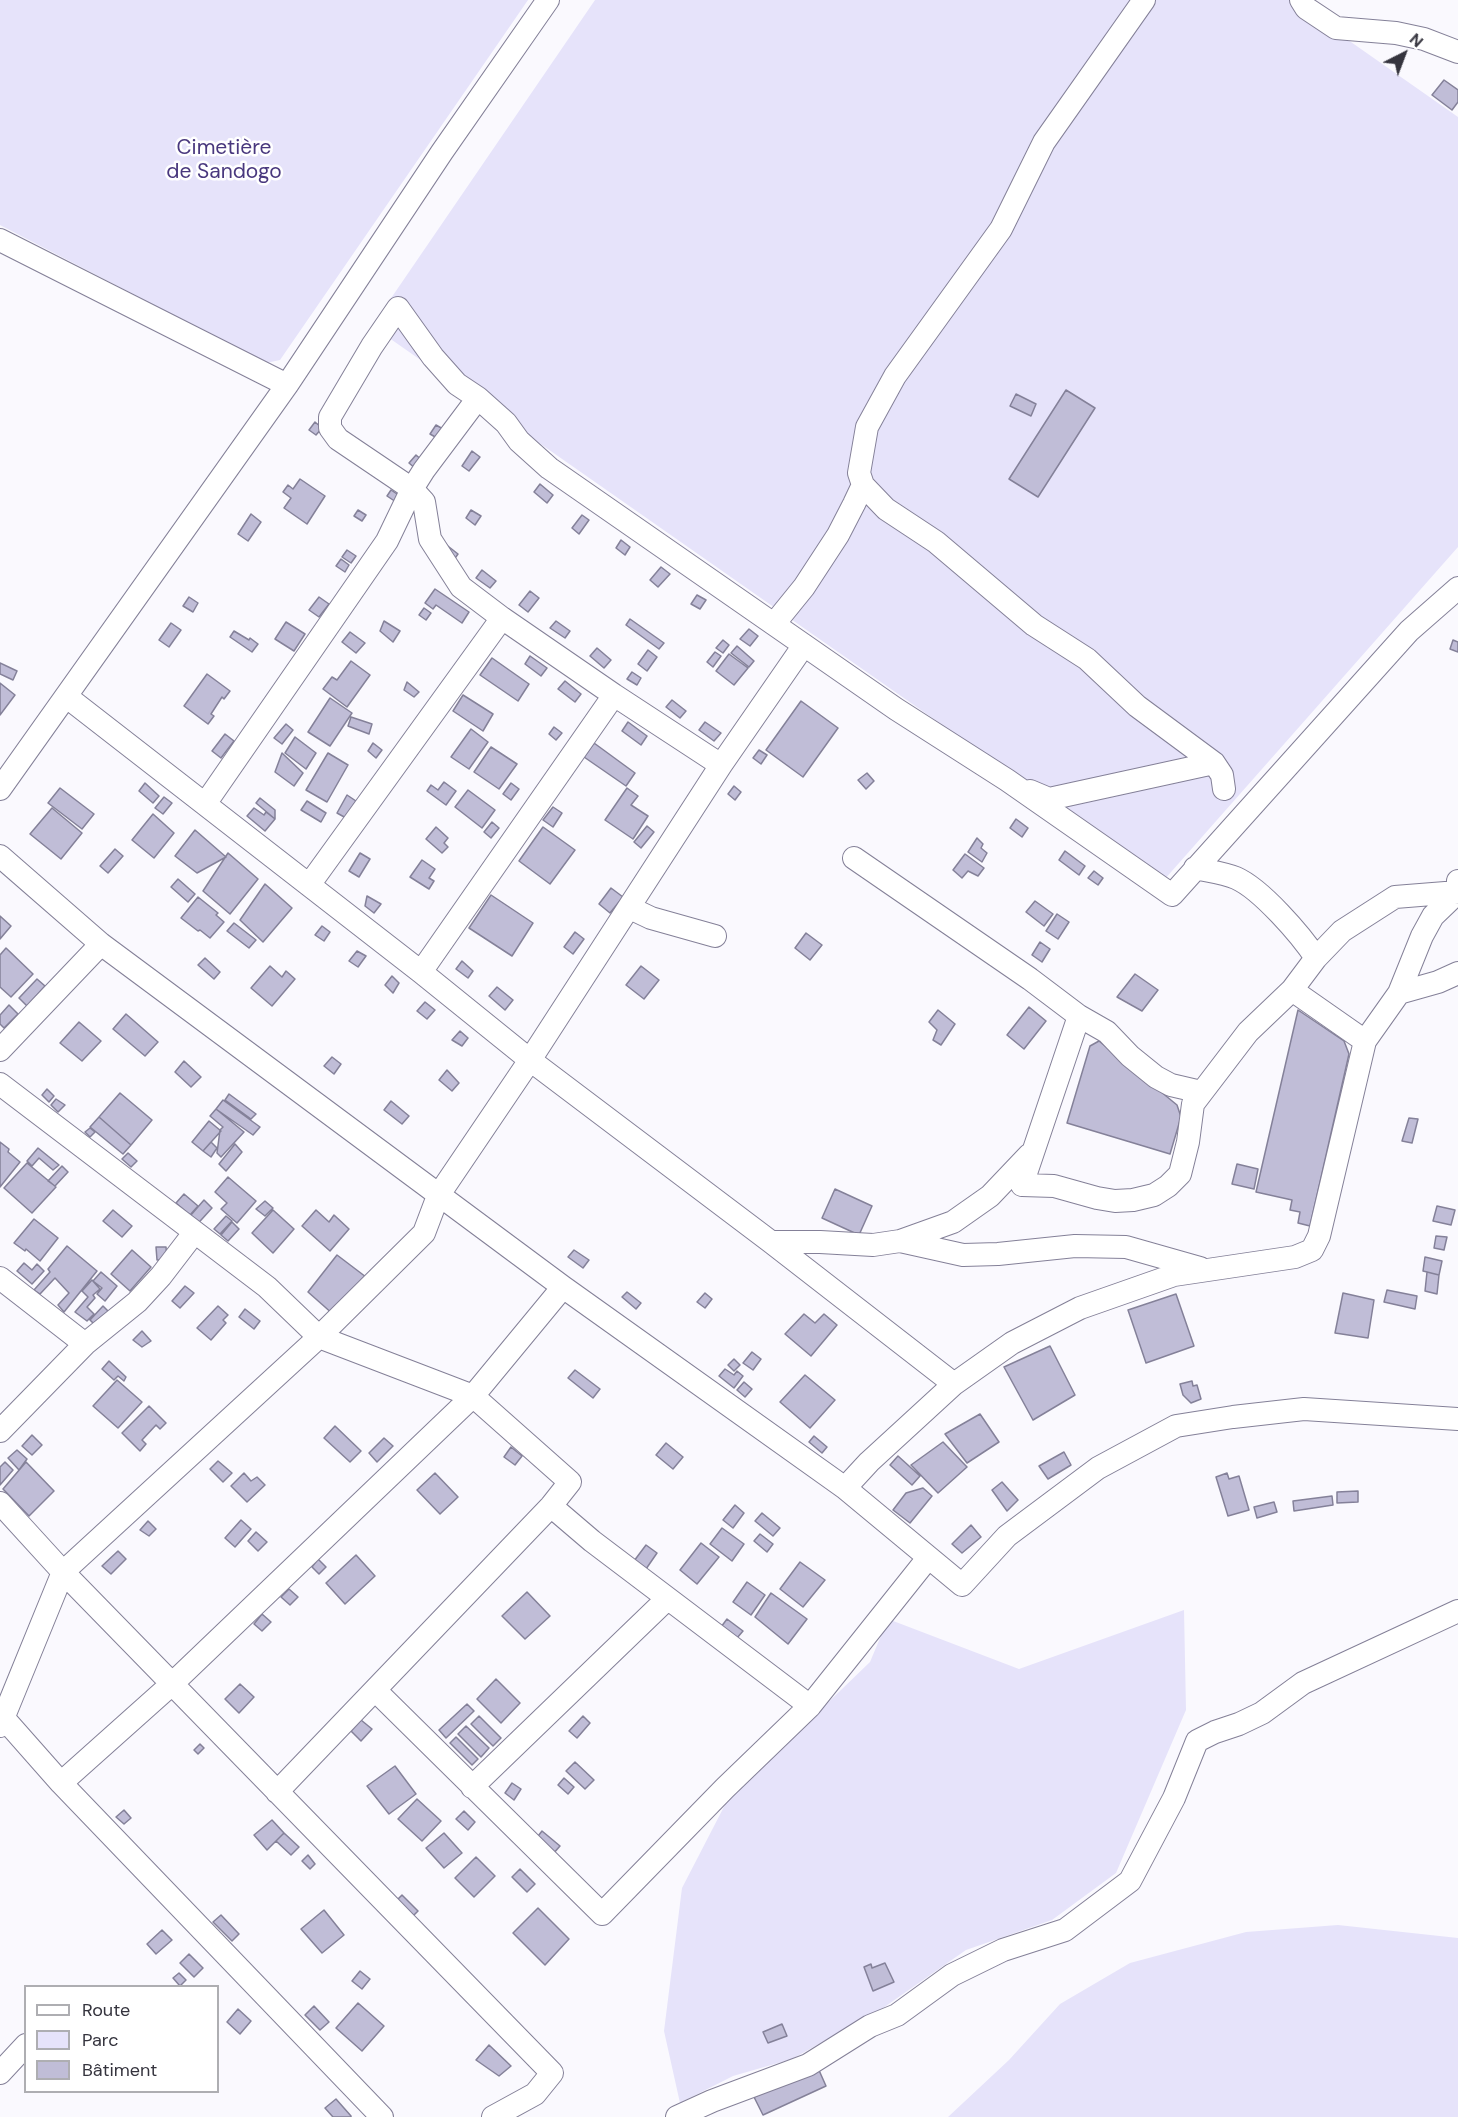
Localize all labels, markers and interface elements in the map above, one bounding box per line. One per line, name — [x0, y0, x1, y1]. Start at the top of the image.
north arrow — [1374, 24, 1434, 84]
text: N — [1405, 29, 1428, 52]
park label: Cimetière de Sandogo — [166, 135, 282, 185]
legend — [24, 1985, 219, 2093]
text: Route — [82, 1998, 130, 2022]
text: Parc — [82, 2028, 118, 2052]
text: Bâtiment — [82, 2058, 157, 2082]

